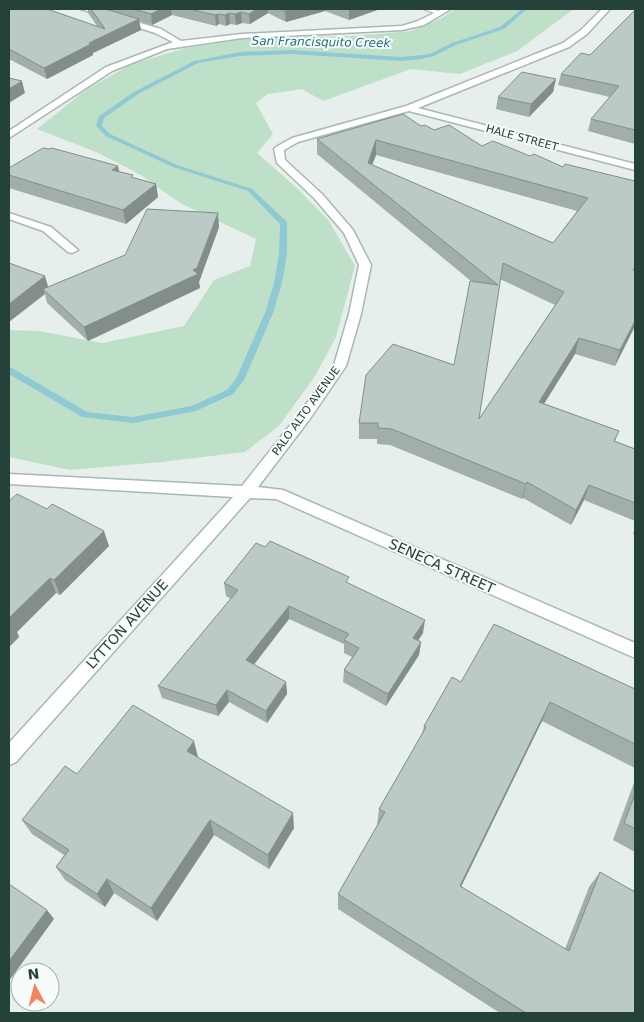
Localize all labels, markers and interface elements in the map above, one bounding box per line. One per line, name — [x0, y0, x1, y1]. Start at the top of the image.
water label: San Francisquito Creek — [251, 34, 392, 50]
street label: HALE STREET — [484, 122, 560, 154]
street label: PALO ALTO AVENUE — [269, 364, 343, 458]
street label: SENECA STREET — [387, 535, 498, 597]
street label: LYTTON AVENUE — [83, 576, 171, 672]
north arrow — [10, 962, 60, 1012]
text: N — [27, 965, 40, 983]

